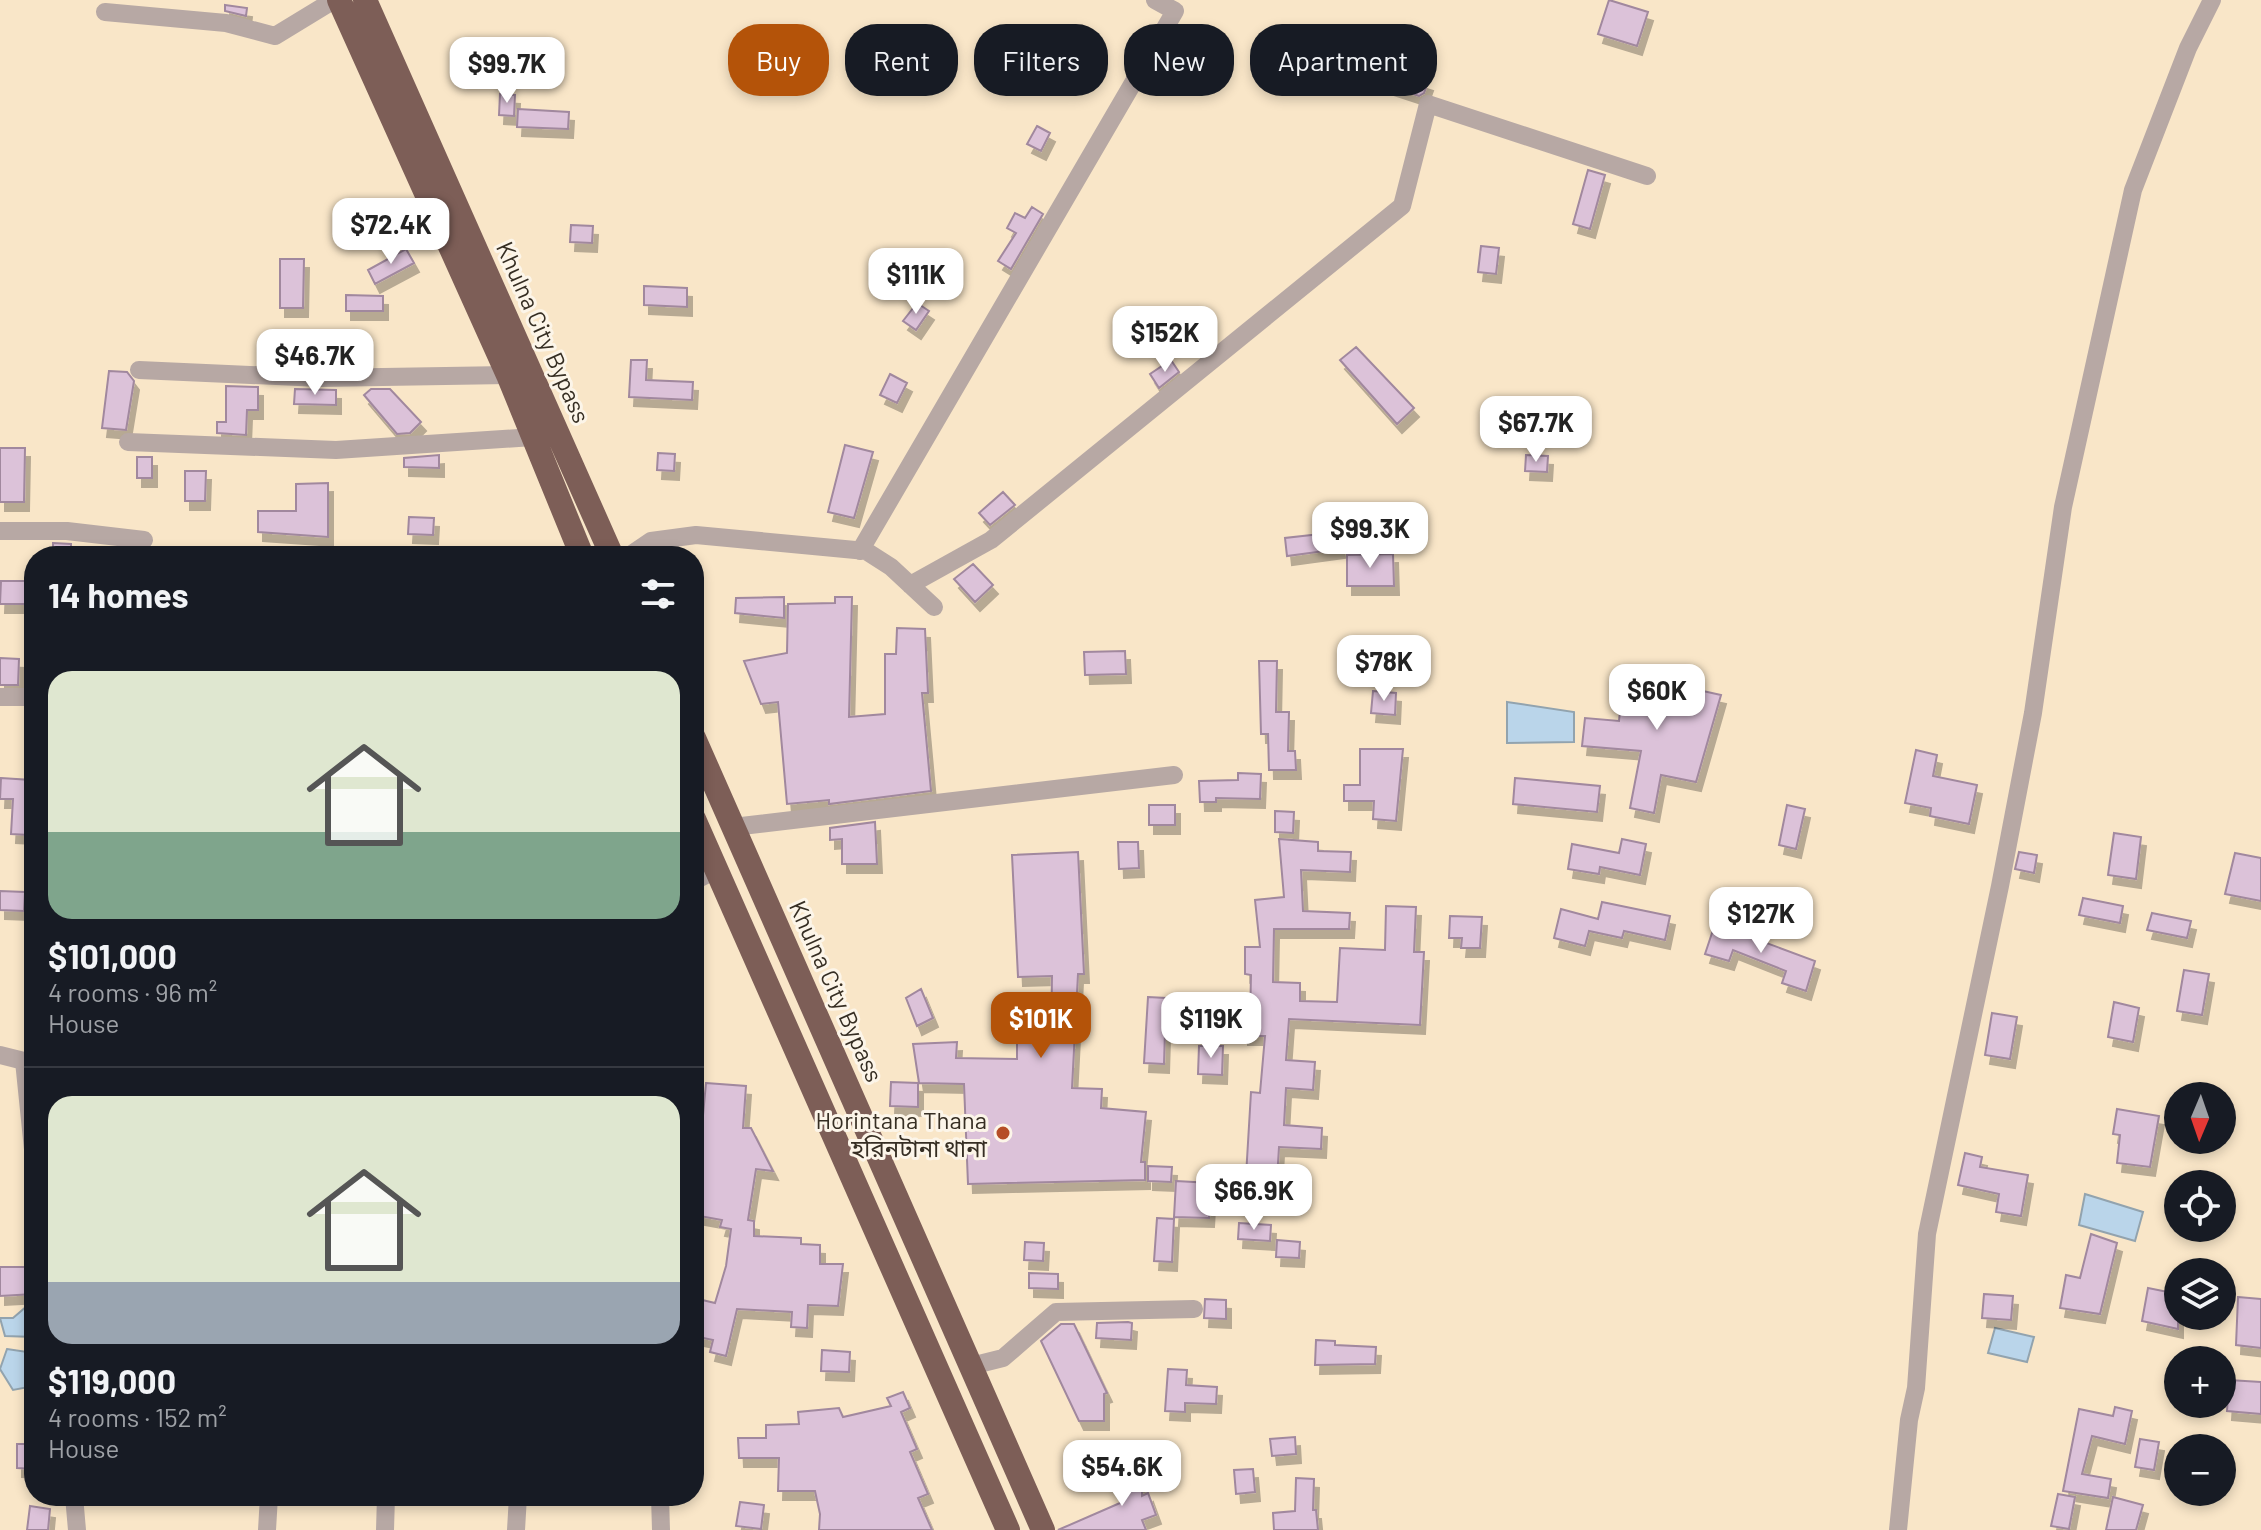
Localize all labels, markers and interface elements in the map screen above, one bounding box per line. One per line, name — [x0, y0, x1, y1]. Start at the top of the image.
chip: Buy — [728, 24, 829, 96]
chip: Rent — [845, 24, 958, 96]
chip: Filters — [974, 24, 1108, 96]
chip: New — [1124, 24, 1234, 96]
chip: Apartment — [1250, 24, 1437, 96]
pin: $99.7K — [442, 37, 572, 105]
text: $99.7K — [468, 47, 546, 78]
pin: $72.4K — [326, 198, 456, 266]
text: $72.4K — [350, 208, 432, 239]
street label: Khulna City Bypass — [491, 237, 597, 427]
pin: $111K — [860, 248, 972, 316]
text: $111K — [886, 258, 946, 289]
pin: $152K — [1109, 306, 1221, 374]
text: $152K — [1131, 316, 1199, 347]
pin: $46.7K — [250, 329, 380, 397]
text: $46.7K — [275, 339, 355, 370]
pin: $67.7K — [1471, 396, 1601, 464]
text: $67.7K — [1498, 406, 1574, 437]
pin: $99.3K — [1305, 502, 1435, 570]
text: $99.3K — [1330, 512, 1410, 543]
icon: filters — [636, 572, 680, 616]
text: 14 homes — [48, 574, 189, 615]
pin: $78K — [1337, 635, 1431, 703]
text: $78K — [1355, 645, 1413, 676]
pin: $60K — [1610, 664, 1704, 732]
text: $60K — [1627, 674, 1687, 705]
icon: home — [292, 723, 436, 867]
pin: $127K — [1705, 887, 1817, 955]
street label: Khulna City Bypass — [784, 896, 890, 1086]
text: $127K — [1727, 897, 1795, 928]
text: $101,000 — [48, 935, 177, 976]
text: 4 rooms · 96 m² — [48, 976, 217, 1007]
pin: $101K — [985, 992, 1097, 1060]
pin: $119K — [1155, 992, 1267, 1060]
text: $101K — [1009, 1002, 1073, 1033]
text: $119K — [1179, 1002, 1243, 1033]
text: House — [48, 1007, 119, 1038]
north arrow — [2164, 1082, 2236, 1154]
map controls — [2164, 1082, 2236, 1506]
place label: Horintana Thana হরিনটানা থানা — [815, 1105, 988, 1162]
marker: Horintana Thana হরিনটানা থানা — [994, 1124, 1012, 1142]
icon: home — [292, 1148, 436, 1292]
pin: $66.9K — [1189, 1164, 1319, 1232]
button: locate — [2164, 1170, 2236, 1242]
text: $66.9K — [1214, 1174, 1294, 1205]
button: layers — [2164, 1258, 2236, 1330]
button: + — [2164, 1346, 2236, 1418]
text: $119,000 — [48, 1360, 176, 1401]
text: 4 rooms · 152 m² — [48, 1401, 227, 1432]
text: House — [48, 1432, 119, 1463]
button: − — [2164, 1434, 2236, 1506]
pin: $54.6K — [1057, 1440, 1187, 1508]
text: $54.6K — [1081, 1450, 1163, 1481]

